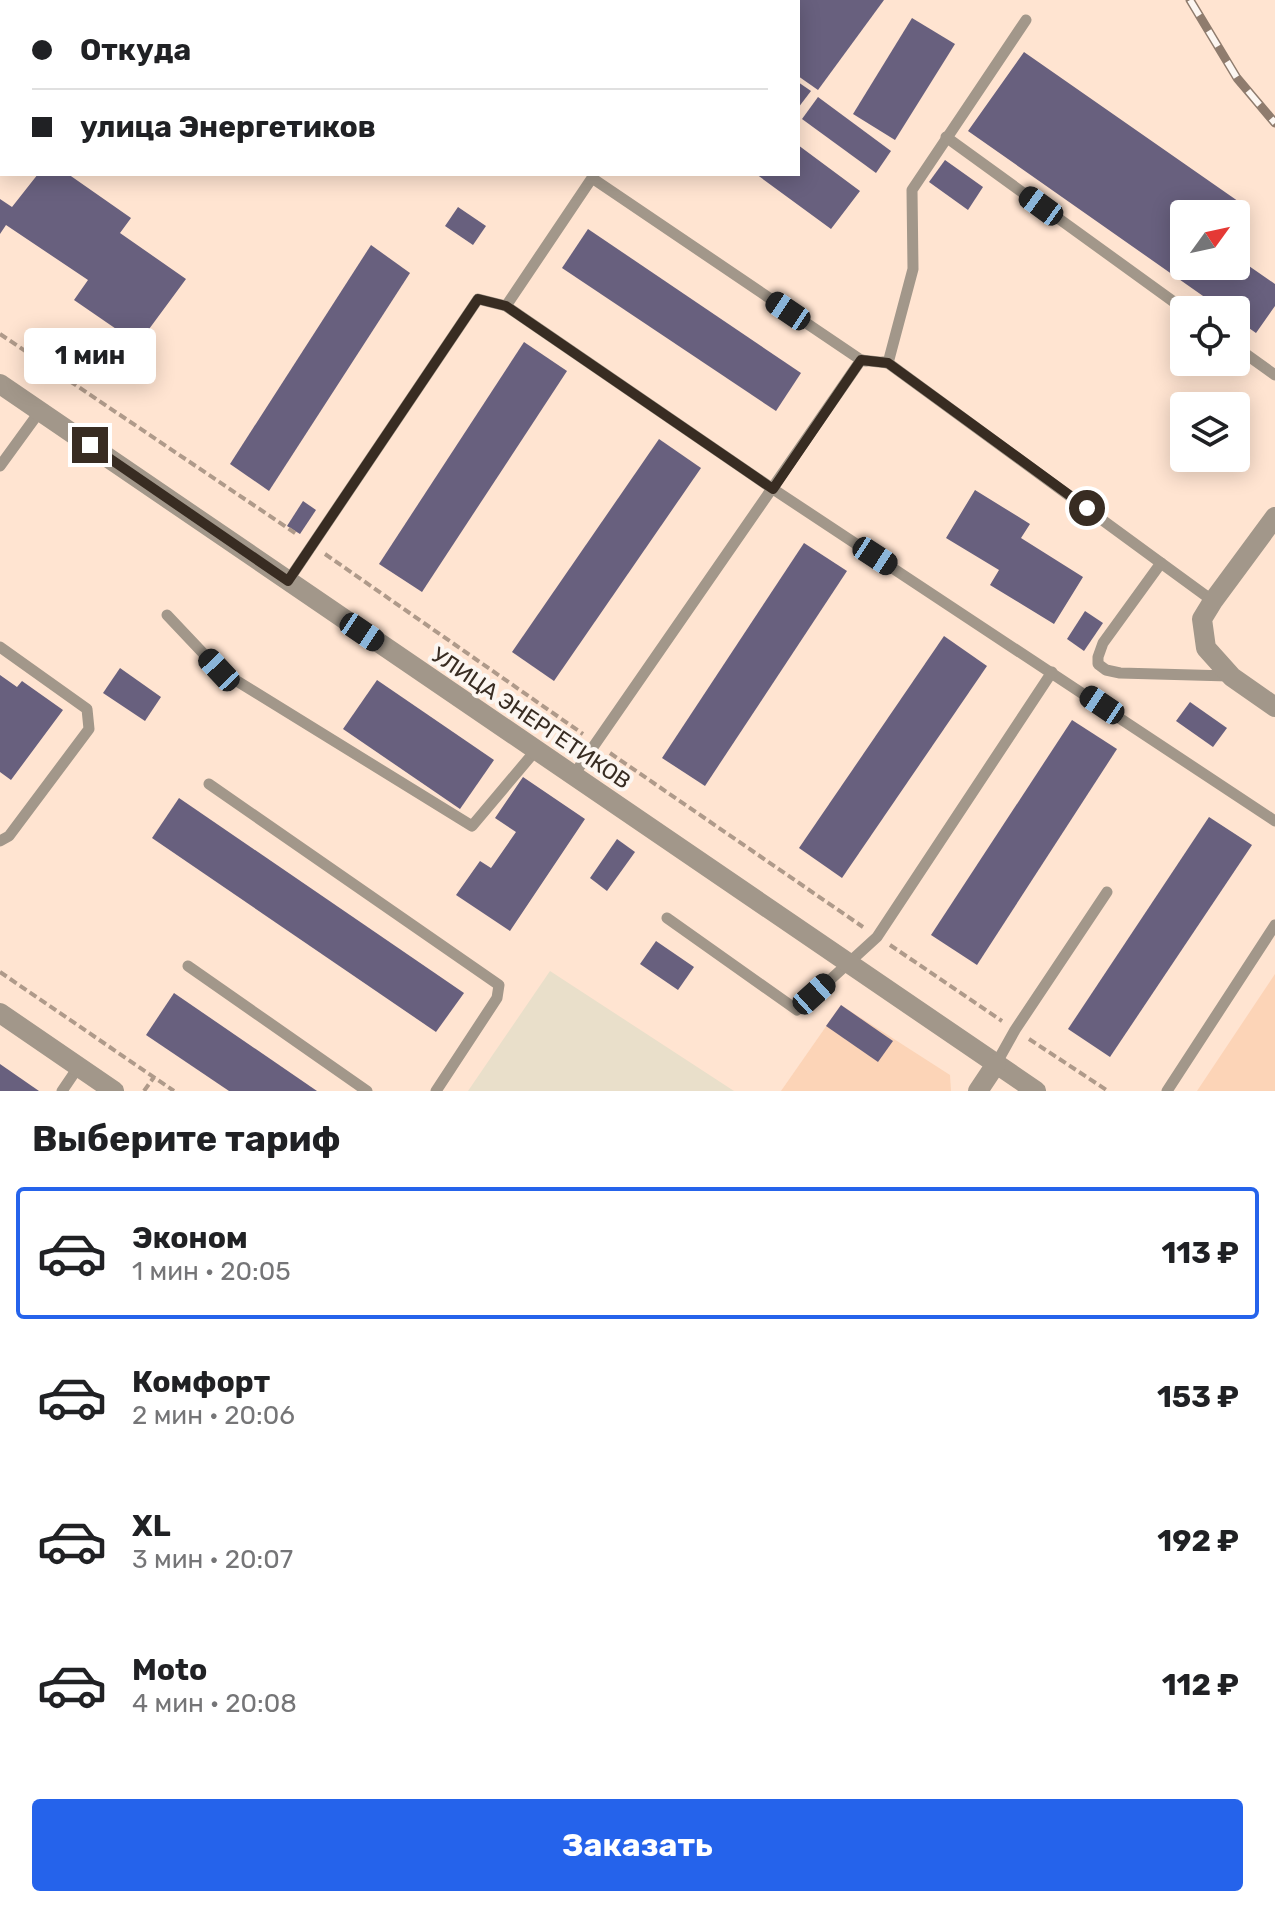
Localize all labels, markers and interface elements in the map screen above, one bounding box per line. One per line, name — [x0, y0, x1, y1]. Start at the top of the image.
text: Откуда — [80, 32, 191, 68]
text: улица Энергетиков — [80, 109, 376, 145]
car — [1015, 182, 1067, 230]
north arrow — [1170, 200, 1250, 280]
map controls — [1170, 200, 1250, 472]
car — [761, 288, 815, 334]
button: locate — [1170, 296, 1250, 376]
callout: 1 мин — [24, 329, 156, 385]
text: 1 мин — [55, 340, 125, 371]
button: layers — [1170, 392, 1250, 472]
route end — [72, 427, 108, 463]
route start — [1069, 490, 1105, 526]
car — [848, 533, 902, 579]
car — [335, 609, 389, 655]
street label: УЛИЦА ЭНЕРГЕТИКОВ — [426, 641, 636, 795]
car — [194, 644, 244, 696]
car — [1075, 682, 1129, 728]
car — [788, 969, 840, 1019]
text: Выберите тариф — [32, 1117, 341, 1160]
icon: car — [36, 1217, 108, 1289]
text: Эконом — [132, 1220, 248, 1256]
text: 113 ₽ — [1161, 1235, 1239, 1271]
text: 1 мин · 20:05 — [132, 1256, 291, 1287]
icon: car — [36, 1361, 108, 1433]
text: Комфорт — [132, 1364, 270, 1400]
text: 153 ₽ — [1157, 1379, 1239, 1415]
text: 2 мин · 20:06 — [132, 1400, 295, 1431]
icon: car — [36, 1505, 108, 1577]
text: XL — [132, 1508, 171, 1544]
text: 192 ₽ — [1157, 1523, 1239, 1559]
text: 3 мин · 20:07 — [132, 1544, 293, 1575]
icon: car — [36, 1649, 108, 1721]
text: Moto — [132, 1652, 207, 1688]
text: 112 ₽ — [1162, 1667, 1239, 1703]
text: 4 мин · 20:08 — [132, 1688, 297, 1719]
button: Заказать — [32, 1799, 1243, 1891]

